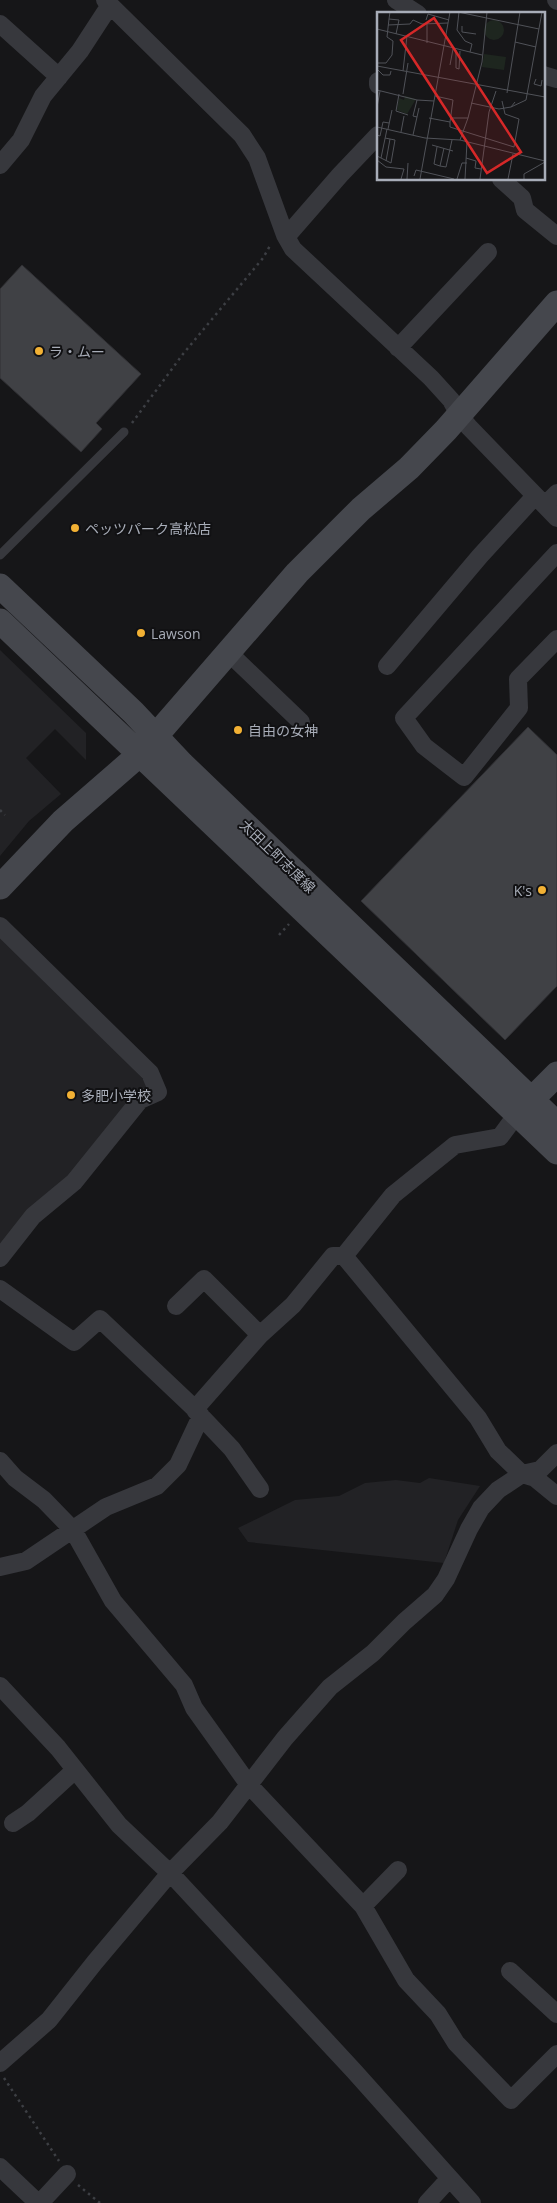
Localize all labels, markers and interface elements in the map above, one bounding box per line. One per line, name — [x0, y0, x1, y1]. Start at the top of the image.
inset map — [377, 12, 544, 180]
place label: ラ・ムー — [49, 342, 105, 361]
marker: ラ・ムー — [33, 345, 45, 357]
place label: ペッツパーク高松店 — [85, 519, 211, 538]
marker: ペッツパーク高松店 — [69, 522, 81, 534]
place label: Lawson — [151, 624, 201, 643]
marker: Lawson — [135, 627, 147, 639]
place label: 自由の女神 — [248, 721, 318, 740]
marker: 自由の女神 — [232, 724, 244, 736]
street label: 太田上町志度線 — [236, 815, 320, 897]
place label: K's — [514, 881, 532, 900]
marker: K's — [536, 884, 548, 896]
place label: 多肥小学校 — [81, 1086, 151, 1105]
marker: 多肥小学校 — [65, 1089, 77, 1101]

